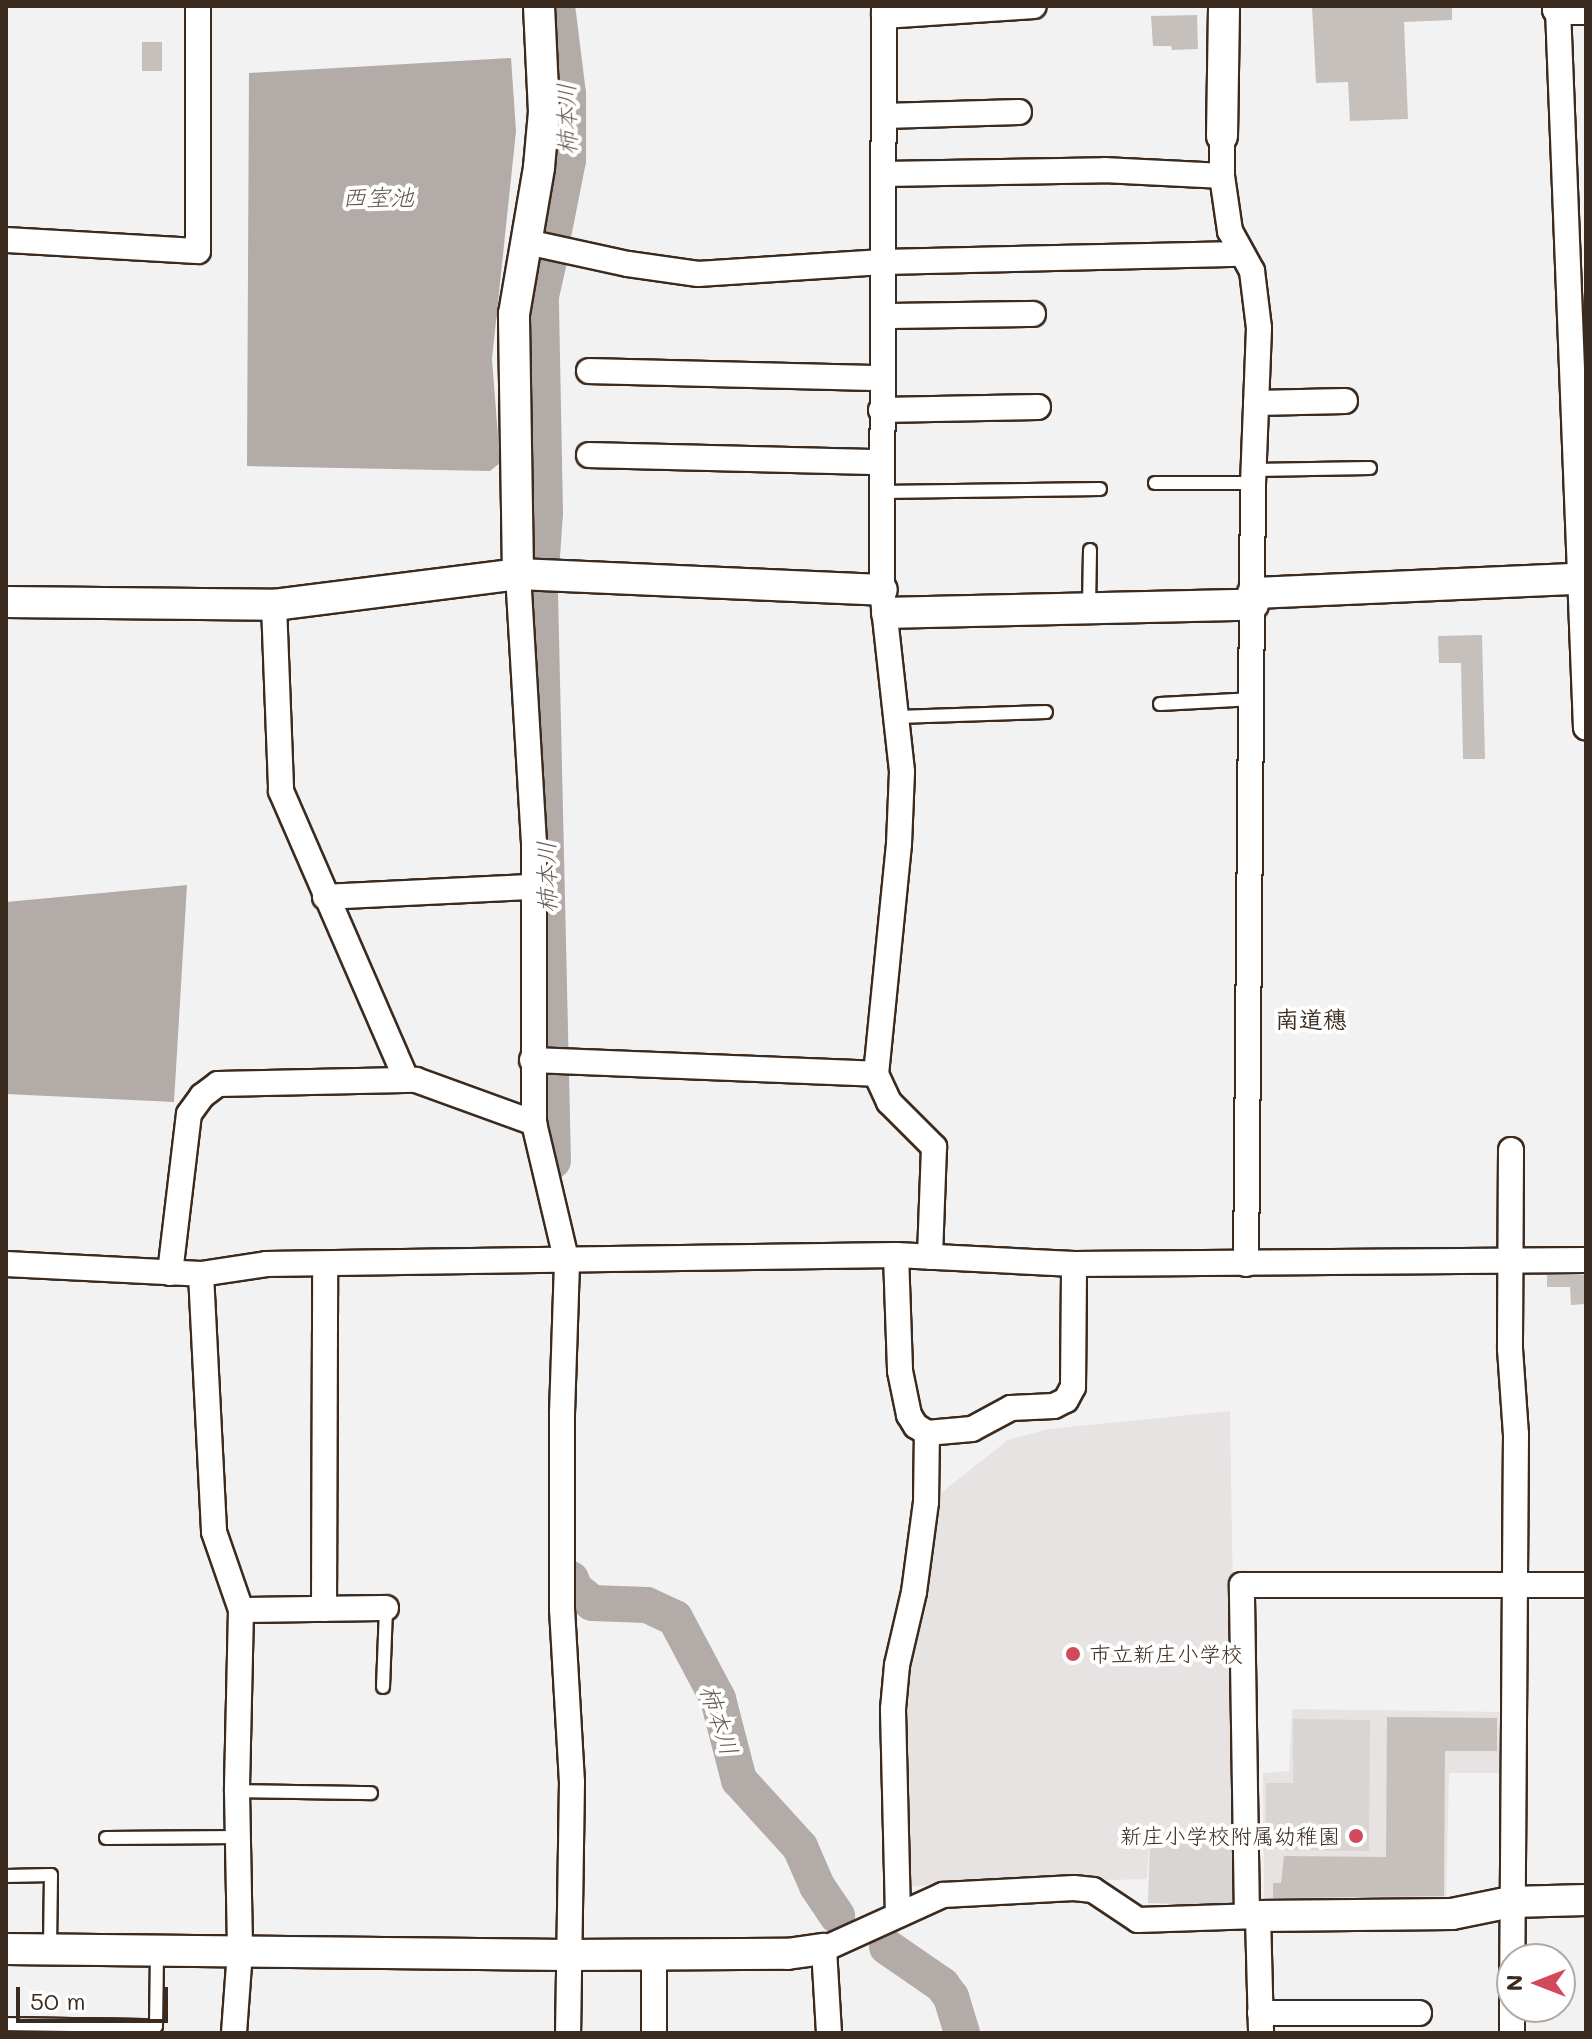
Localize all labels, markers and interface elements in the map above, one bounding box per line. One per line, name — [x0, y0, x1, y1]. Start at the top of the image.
water label: 柿本川 — [551, 83, 581, 155]
water label: 西室池 — [342, 183, 414, 211]
water label: 柿本川 — [531, 841, 561, 913]
district label: 南道穗 — [1275, 1005, 1347, 1033]
place label: 市立新庄小学校 — [1089, 1641, 1243, 1667]
marker: 市立新庄小学校 — [1064, 1645, 1082, 1663]
water label: 柿本川 — [695, 1681, 745, 1759]
place label: 新庄小学校附属幼稚園 — [1120, 1823, 1340, 1849]
marker: 新庄小学校附属幼稚園 — [1347, 1827, 1365, 1845]
north arrow — [1496, 1943, 1576, 2023]
scale bar — [20, 1971, 172, 2021]
text: N — [1499, 1975, 1528, 1991]
text: 50 m — [30, 1985, 86, 2016]

